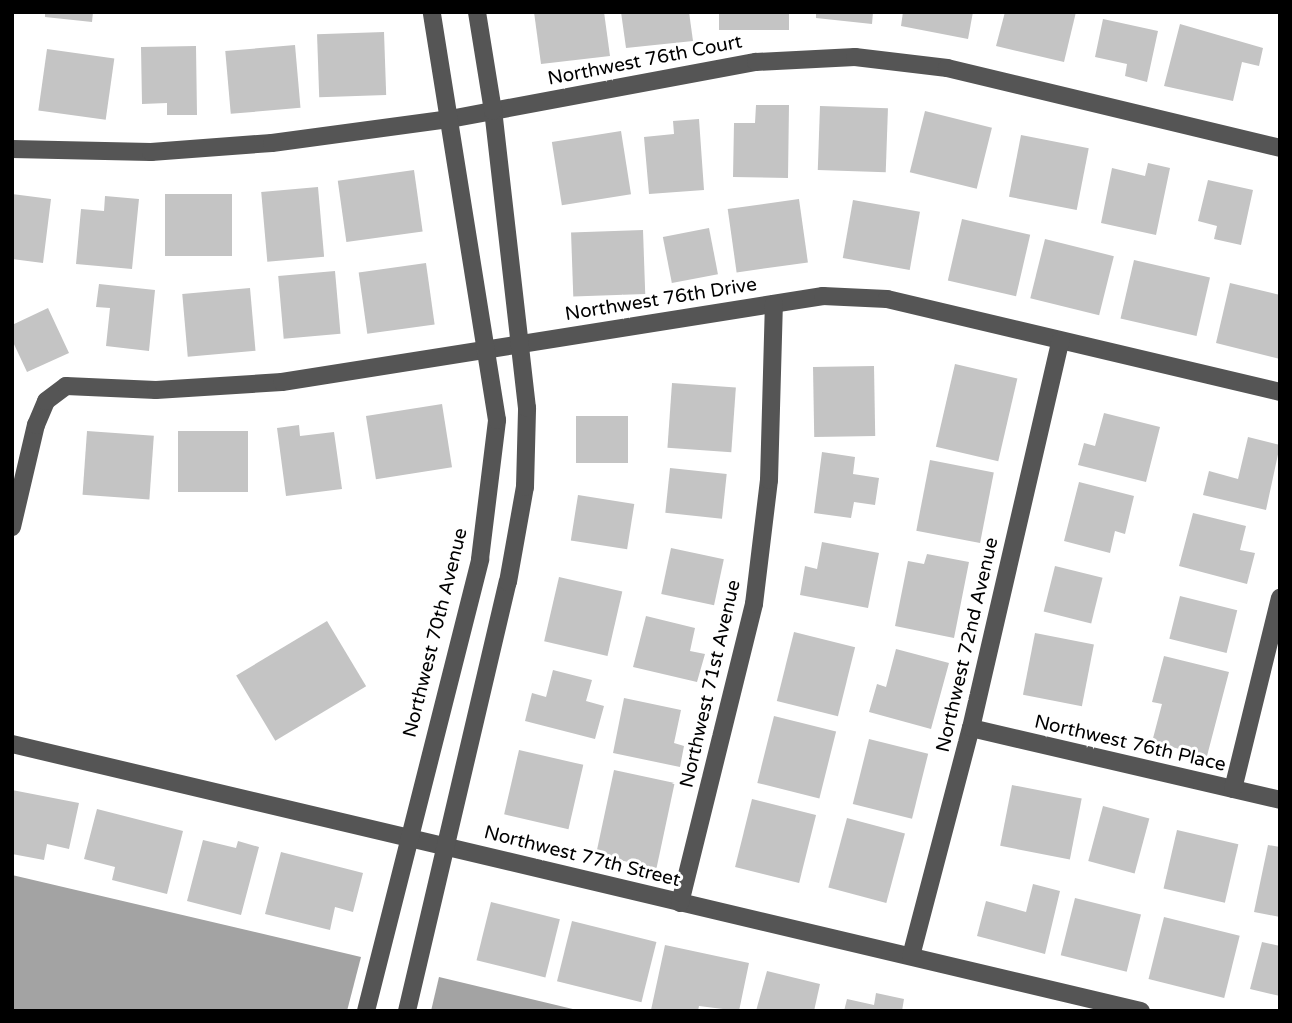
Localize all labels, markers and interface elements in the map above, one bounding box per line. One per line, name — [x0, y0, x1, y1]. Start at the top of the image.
street label: Northwest 76th Court — [546, 31, 744, 91]
street label: Northwest 76th Drive — [564, 274, 758, 326]
street label: Northwest 70th Avenue — [399, 526, 473, 740]
street label: Northwest 72nd Avenue — [932, 535, 1004, 755]
street label: Northwest 71st Avenue — [676, 578, 746, 790]
street label: Northwest 76th Place — [1032, 711, 1228, 777]
street label: Northwest 77th Street — [482, 822, 682, 892]

